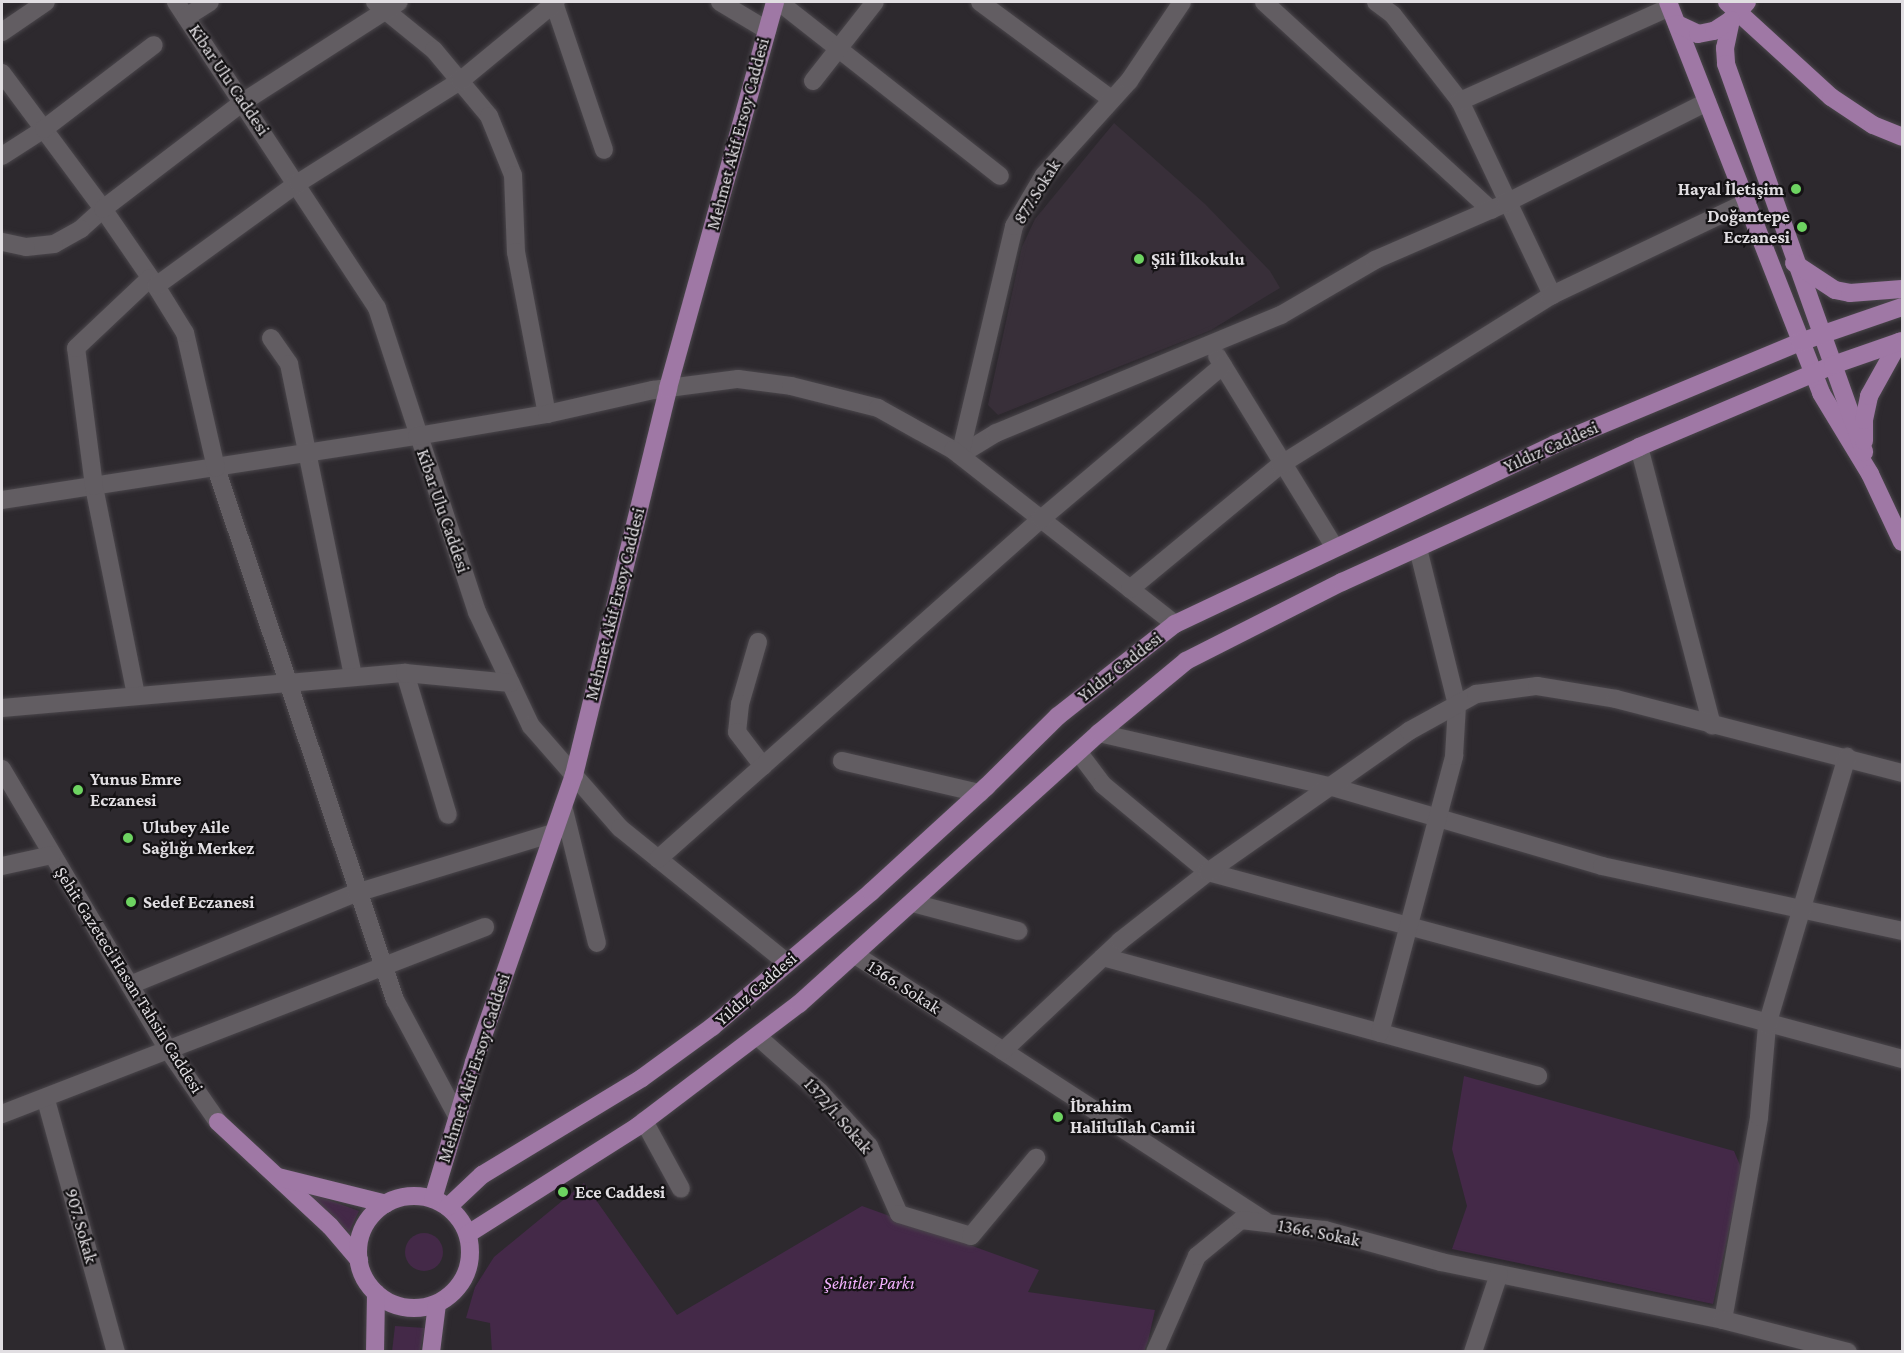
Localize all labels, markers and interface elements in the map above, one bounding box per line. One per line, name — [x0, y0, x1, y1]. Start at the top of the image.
street label: Kibar Ulu Caddesi — [184, 20, 274, 140]
street label: Mehmet Akif Ersoy Caddesi — [702, 36, 774, 232]
street label: 877.Sokak — [1009, 156, 1065, 228]
place label: Hayal İletişim — [1678, 178, 1784, 200]
marker: Hayal İletişim — [1789, 182, 1803, 196]
place label: Doğantepe Eczanesi — [1707, 206, 1790, 248]
marker: Doğantepe Eczanesi — [1795, 220, 1809, 234]
place label: Şili İlkokulu — [1151, 248, 1245, 270]
marker: Şili İlkokulu — [1132, 252, 1146, 266]
street label: Yıldız Caddesi — [1500, 417, 1602, 477]
street label: Kibar Ulu Caddesi — [412, 446, 474, 576]
street label: Mehmet Akif Ersoy Caddesi — [581, 505, 649, 703]
street label: Yıldız Caddesi — [1074, 627, 1166, 707]
place label: Yunus Emre Eczanesi — [90, 769, 181, 812]
marker: Yunus Emre Eczanesi — [71, 783, 85, 797]
place label: Ulubey Aile Sağlığı Merkez — [142, 817, 254, 860]
marker: Ulubey Aile Sağlığı Merkez — [119, 829, 137, 847]
street label: Şehit Gazeteci Hasan Tahsin Caddesi — [50, 863, 208, 1097]
place label: Sedef Eczanesi — [143, 891, 254, 913]
marker: Sedef Eczanesi — [124, 895, 138, 909]
street label: Yıldız Caddesi — [711, 948, 801, 1030]
street label: 1366. Sokak — [863, 955, 945, 1019]
street label: Mehmet Akif Ersoy Caddesi — [433, 971, 515, 1165]
street label: 1372/1. Sokak — [799, 1074, 877, 1158]
place label: İbrahim Halilullah Camii — [1070, 1096, 1195, 1138]
marker: İbrahim Halilullah Camii — [1051, 1110, 1065, 1124]
place label: Ece Caddesi — [575, 1181, 665, 1203]
marker: Ece Caddesi — [556, 1185, 570, 1199]
street label: 907. Sokak — [60, 1186, 102, 1266]
street label: 1366. Sokak — [1276, 1214, 1362, 1252]
park label: Şehitler Parkı — [823, 1272, 915, 1294]

